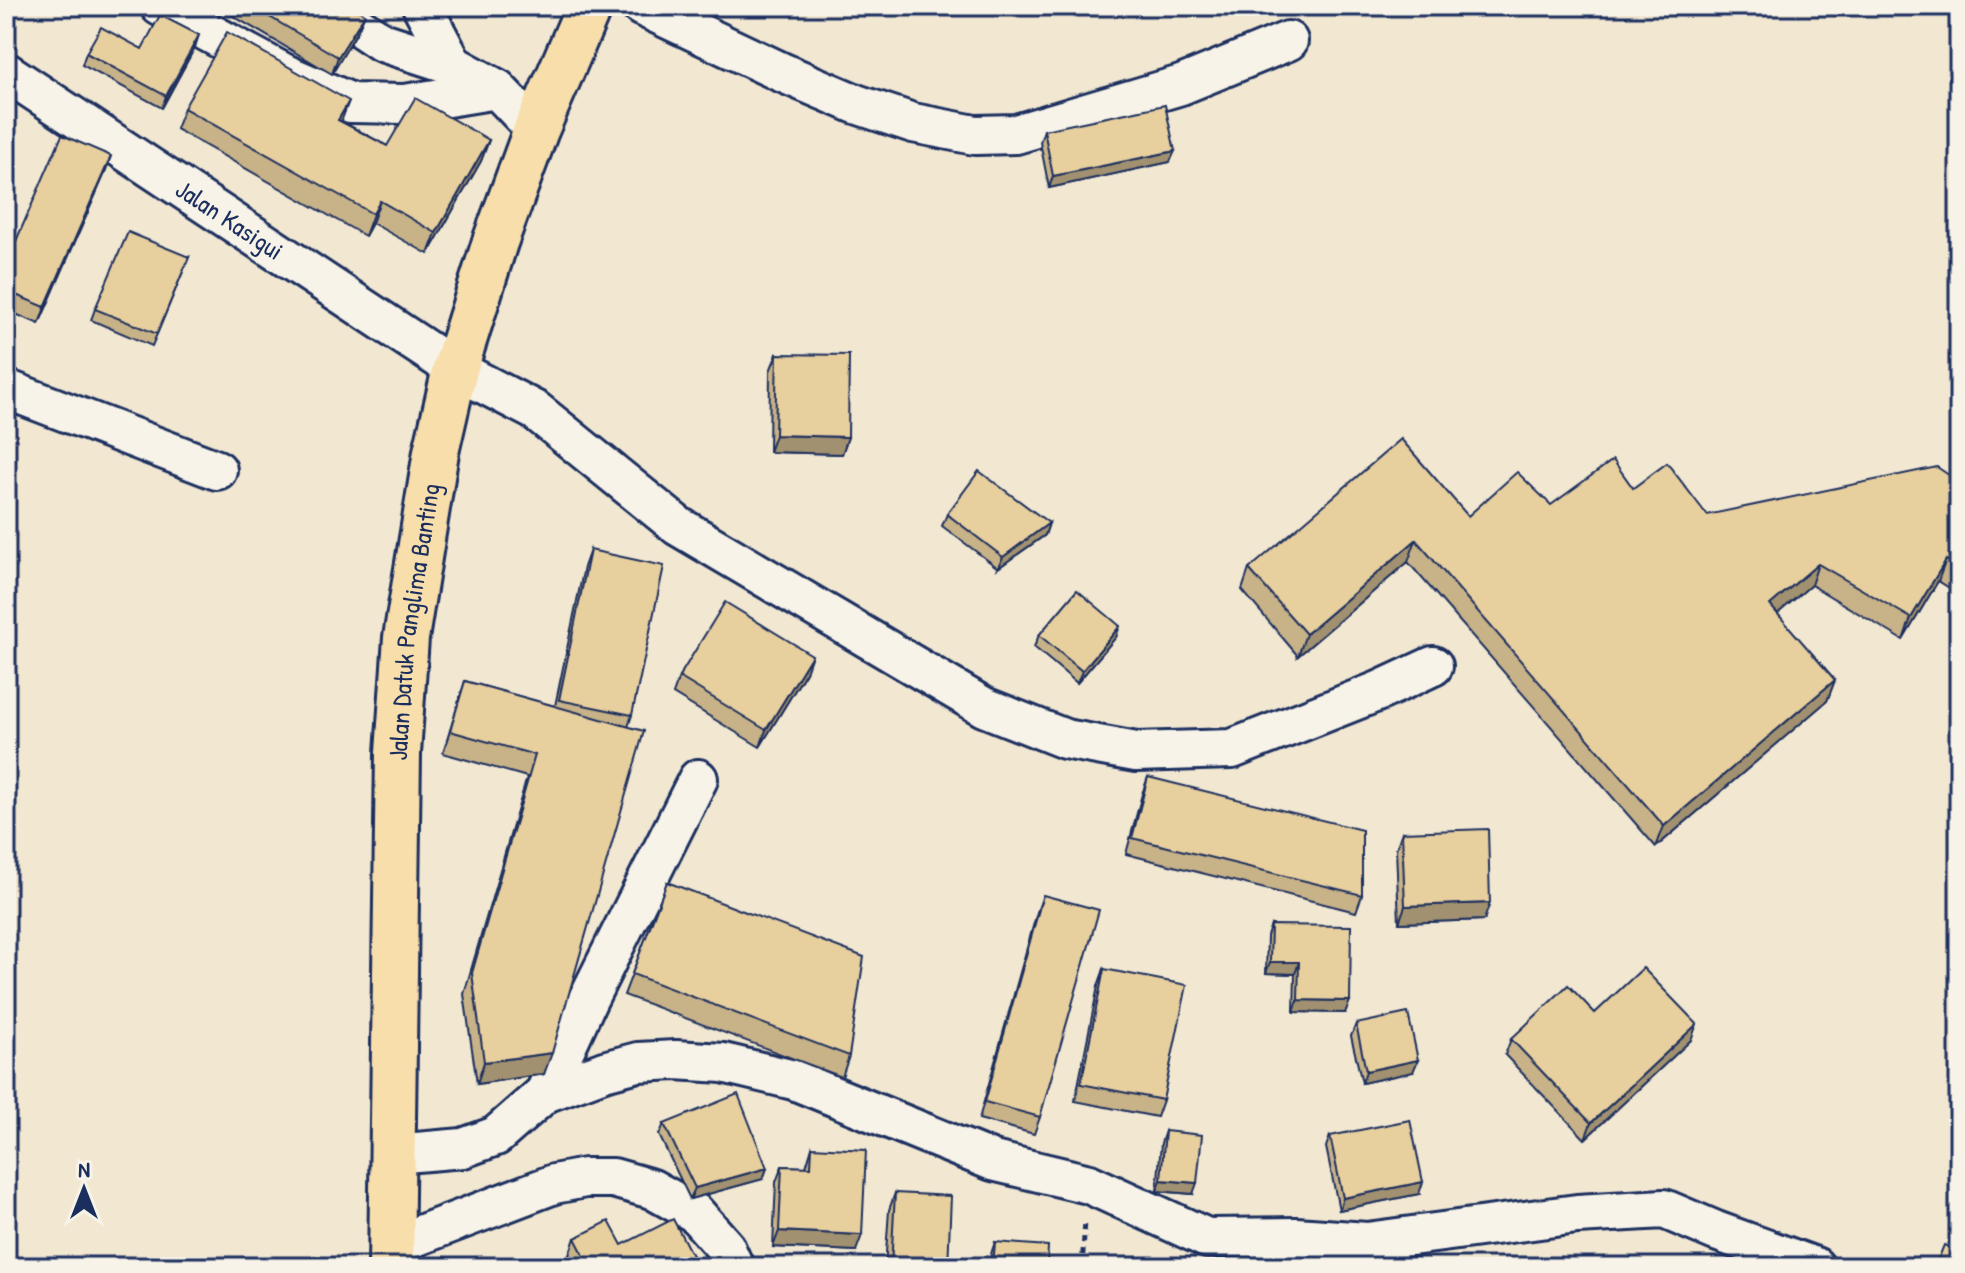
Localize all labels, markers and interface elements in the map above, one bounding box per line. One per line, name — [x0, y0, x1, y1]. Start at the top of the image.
street label: Jalan Kasigui — [169, 171, 290, 268]
street label: Jalan Datuk Panglima Banting — [380, 481, 448, 761]
north arrow — [44, 1149, 124, 1229]
text: N — [78, 1154, 90, 1184]

